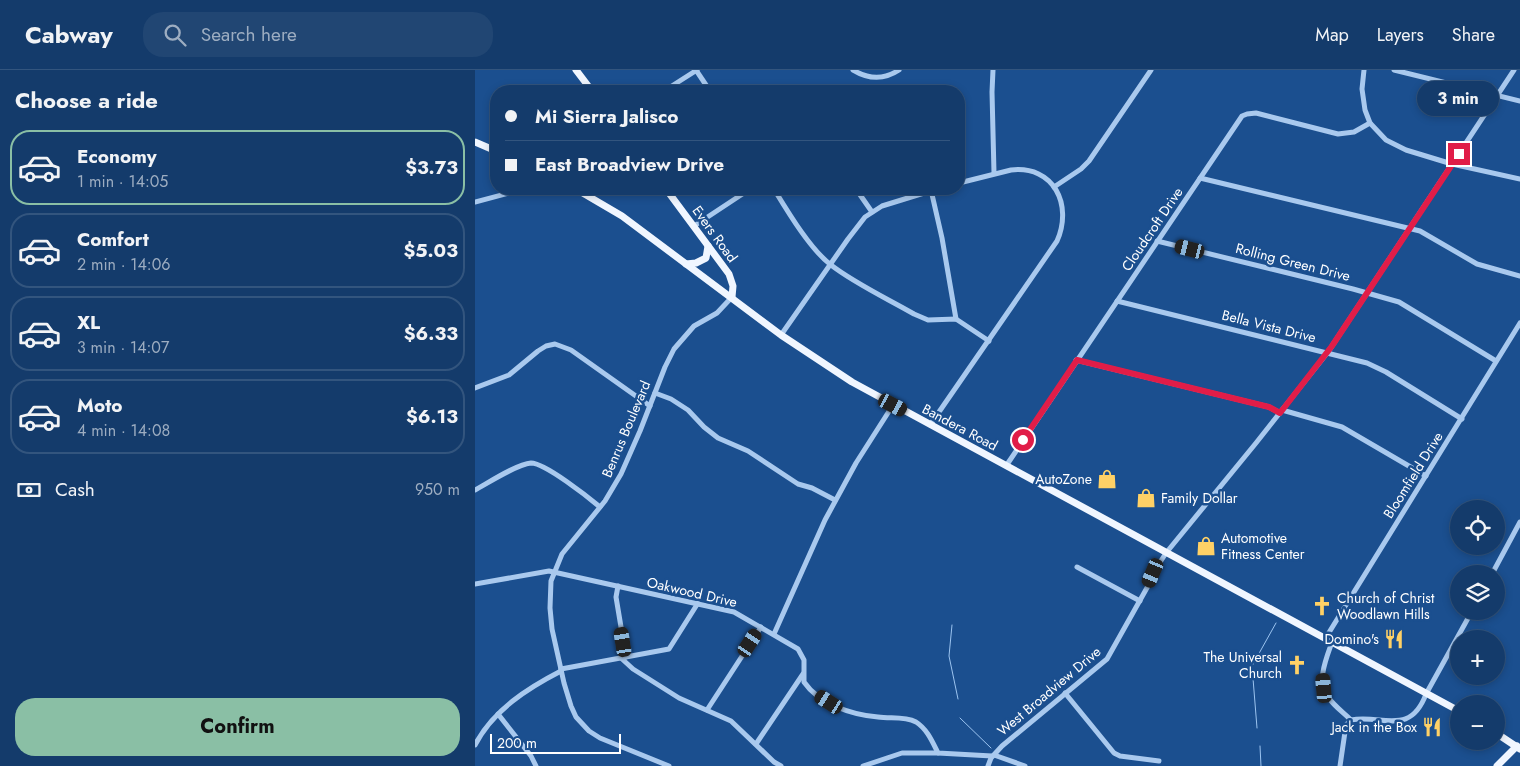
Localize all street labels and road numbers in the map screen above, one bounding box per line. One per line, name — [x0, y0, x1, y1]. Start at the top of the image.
street label: Cloudcroft Drive — [1116, 183, 1188, 275]
street label: Evers Road — [688, 202, 742, 266]
street label: Rolling Green Drive — [1234, 238, 1352, 286]
street label: Bella Vista Drive — [1220, 305, 1318, 347]
street label: Benrus Boulevard — [597, 378, 655, 480]
street label: Bandera Road — [919, 399, 1001, 455]
street label: Bloomfield Drive — [1378, 428, 1448, 522]
street label: Oakwood Drive — [645, 572, 739, 612]
street label: West Broadview Drive — [993, 642, 1105, 740]

